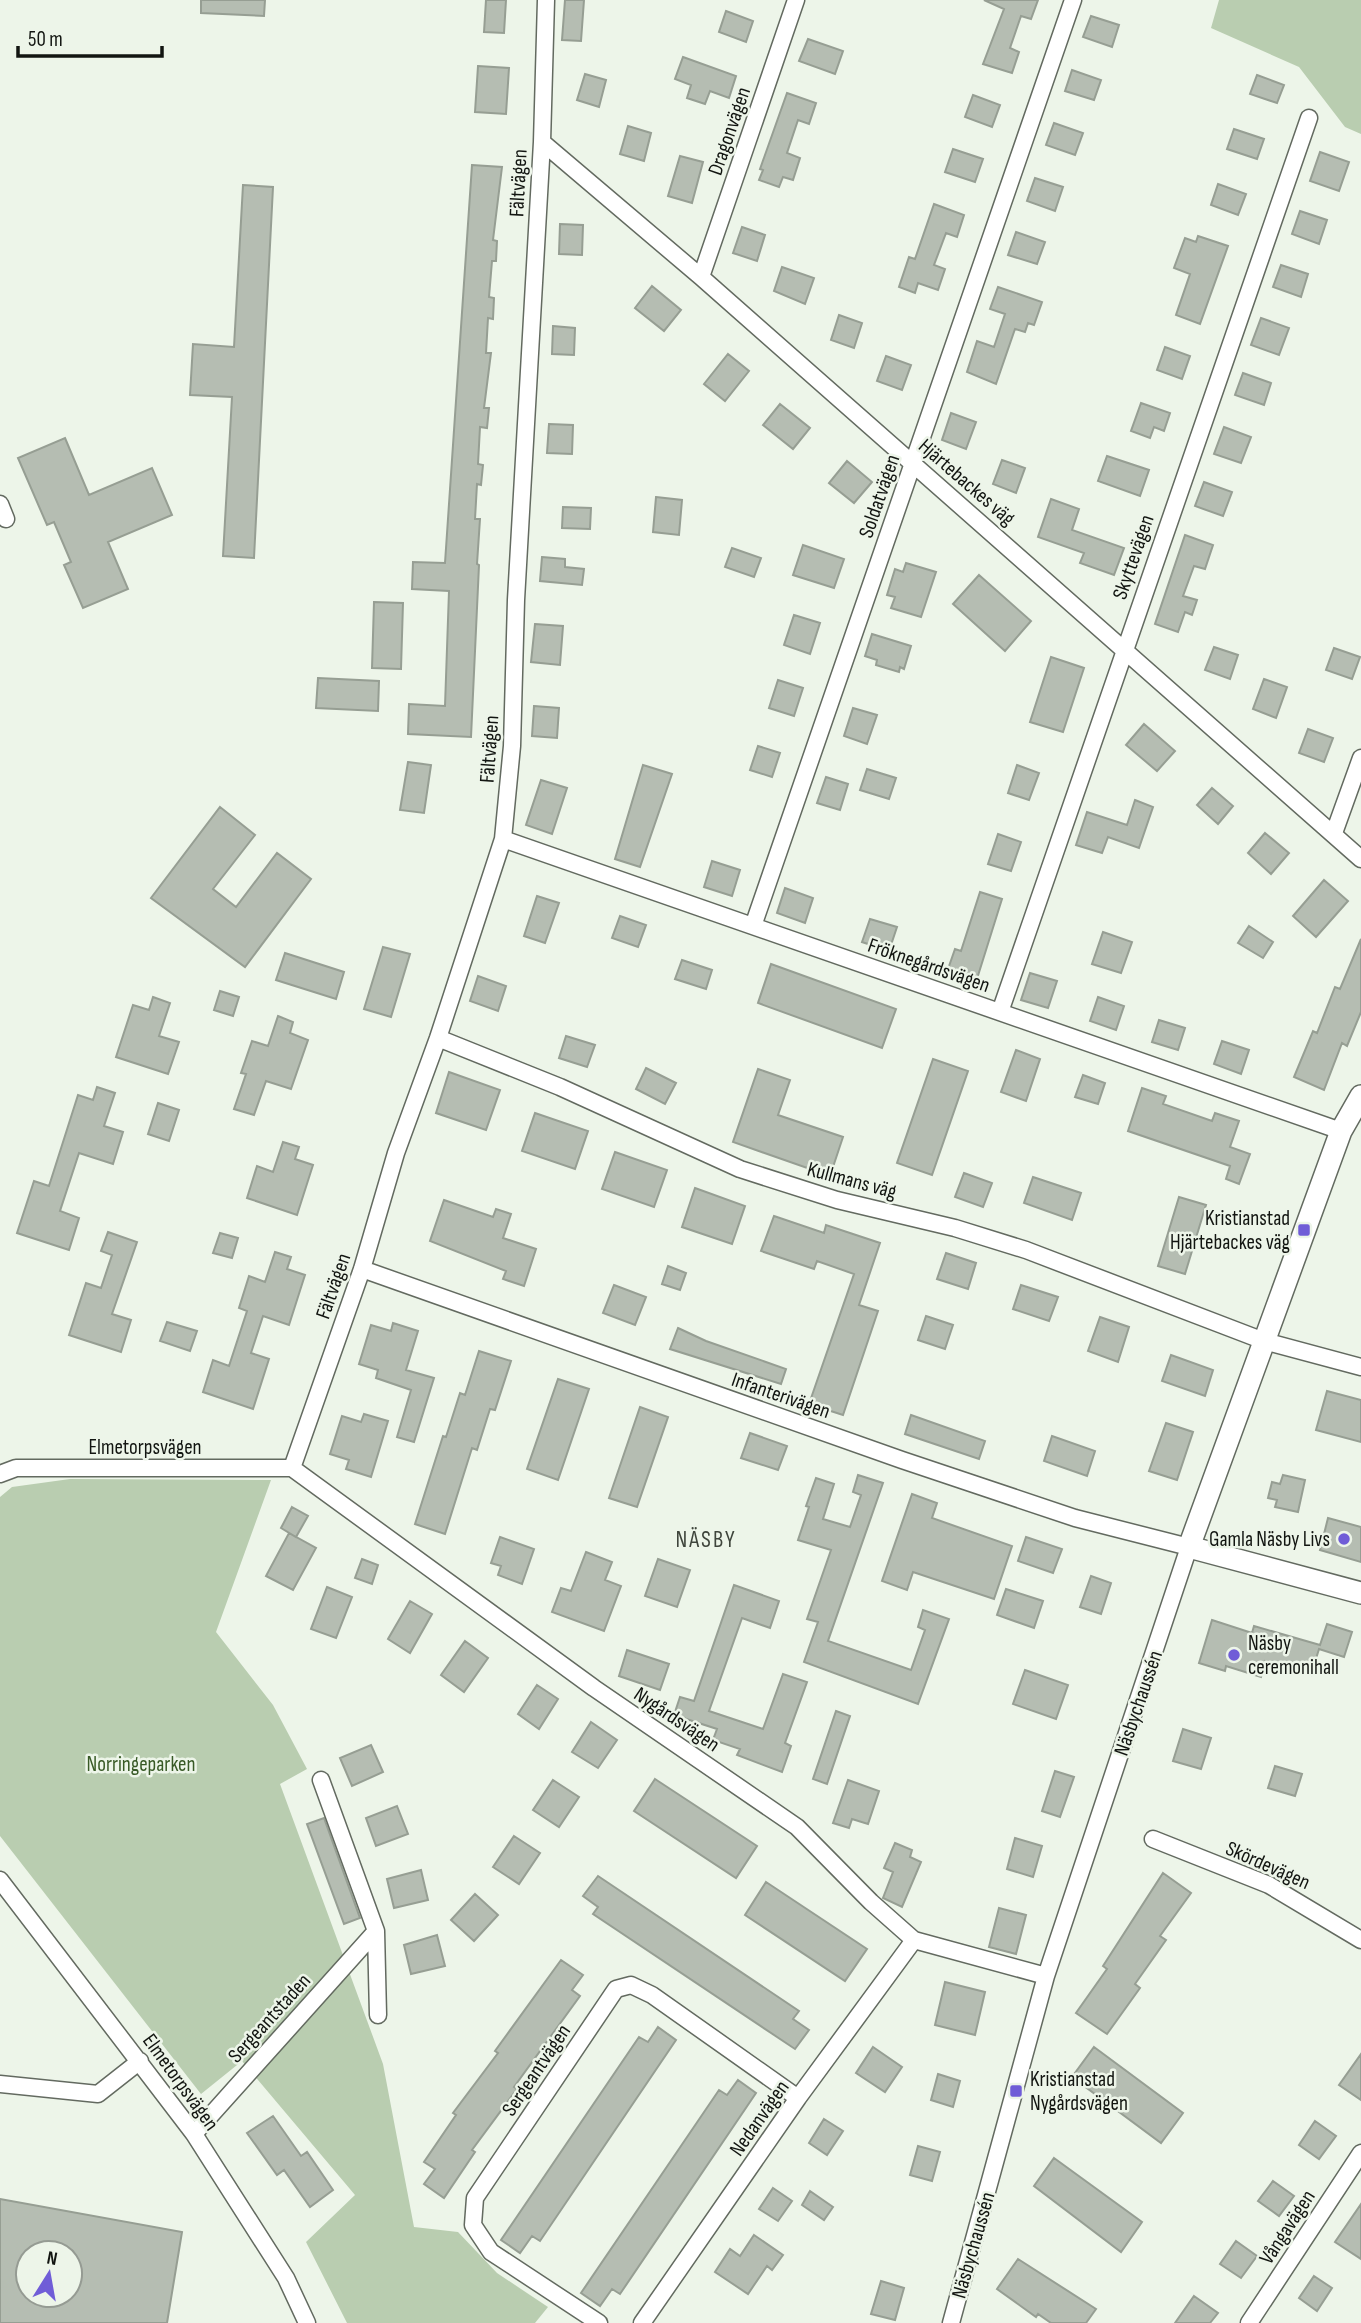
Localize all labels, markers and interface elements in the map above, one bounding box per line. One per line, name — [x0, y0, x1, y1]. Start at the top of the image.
scale bar — [18, 14, 161, 58]
text: 50 m — [28, 27, 63, 52]
street label: Dragonvägen — [703, 84, 756, 179]
street label: Fältvägen — [504, 149, 533, 217]
street label: Hjärtebackes väg — [913, 434, 1020, 531]
street label: Soldatvägen — [854, 451, 905, 541]
street label: Skyttevägen — [1107, 512, 1160, 603]
street label: Fältvägen — [475, 714, 504, 784]
street label: Fröknegårdsvägen — [864, 933, 993, 998]
street label: Kullmans väg — [804, 1157, 899, 1204]
place label: Kristianstad Hjärtebackes väg — [1170, 1206, 1290, 1255]
marker: Kristianstad Hjärtebackes väg — [1296, 1222, 1312, 1238]
street label: Fältvägen — [311, 1250, 356, 1322]
street label: Infanterivägen — [728, 1367, 833, 1424]
street label: Elmetorpsvägen — [88, 1435, 202, 1460]
district label: NÄSBY — [675, 1526, 737, 1554]
place label: Gamla Näsby Livs — [1209, 1527, 1330, 1552]
marker: Gamla Näsby Livs — [1336, 1531, 1352, 1547]
place label: Näsby ceremonihall — [1248, 1631, 1339, 1680]
street label: Näsbychaussén — [1109, 1647, 1168, 1759]
marker: Näsby ceremonihall — [1226, 1647, 1242, 1663]
street label: Nygårdsvägen — [629, 1682, 724, 1757]
park label: Norringeparken — [86, 1752, 196, 1777]
street label: Skördevägen — [1222, 1836, 1314, 1895]
street label: Sergeantstaden — [223, 1969, 316, 2068]
street label: Sergeantvägen — [497, 2020, 576, 2121]
street label: Elmetorpsvägen — [137, 2029, 224, 2135]
place label: Kristianstad Nygårdsvägen — [1030, 2067, 1128, 2116]
street label: Nedanvägen — [724, 2076, 794, 2161]
marker: Kristianstad Nygårdsvägen — [1008, 2083, 1024, 2099]
street label: Vångavägen — [1254, 2185, 1321, 2269]
street label: Näsbychaussén — [946, 2189, 1001, 2301]
north arrow — [14, 2239, 84, 2309]
text: N — [45, 2247, 59, 2271]

